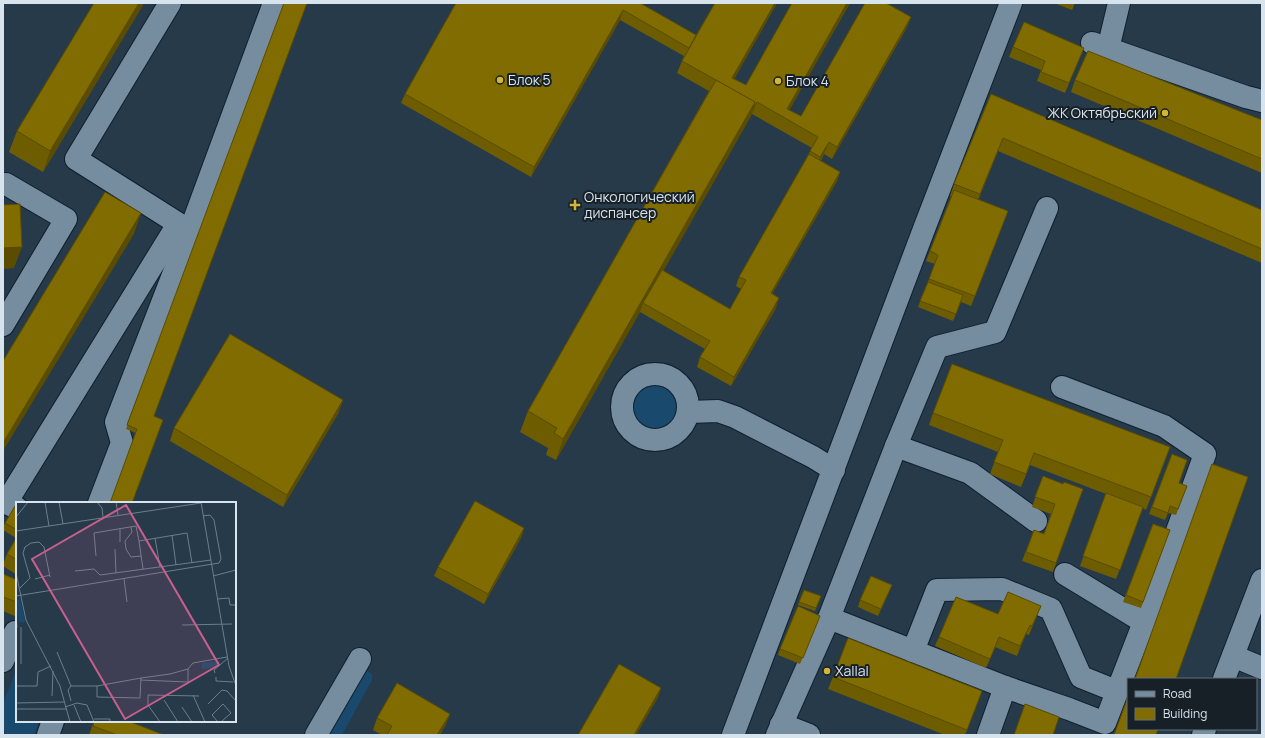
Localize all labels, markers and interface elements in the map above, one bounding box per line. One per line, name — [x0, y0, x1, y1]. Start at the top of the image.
place label: Блок 5 — [508, 70, 551, 89]
place label: Блок 4 — [786, 71, 829, 90]
marker: Блок 5 — [495, 75, 505, 85]
marker: Блок 4 — [773, 76, 783, 86]
place label: ЖК Октябрьский — [1048, 103, 1157, 122]
marker: ЖК Октябрьский — [1160, 108, 1170, 118]
place label: Онкологический диспансер — [584, 187, 695, 222]
marker: Онкологический диспансер — [569, 199, 581, 211]
inset map — [16, 502, 236, 722]
place label: Xallal — [835, 661, 869, 680]
marker: Xallal — [822, 666, 832, 676]
legend — [1127, 678, 1257, 730]
text: Road — [1163, 685, 1191, 702]
text: Building — [1163, 705, 1207, 722]

